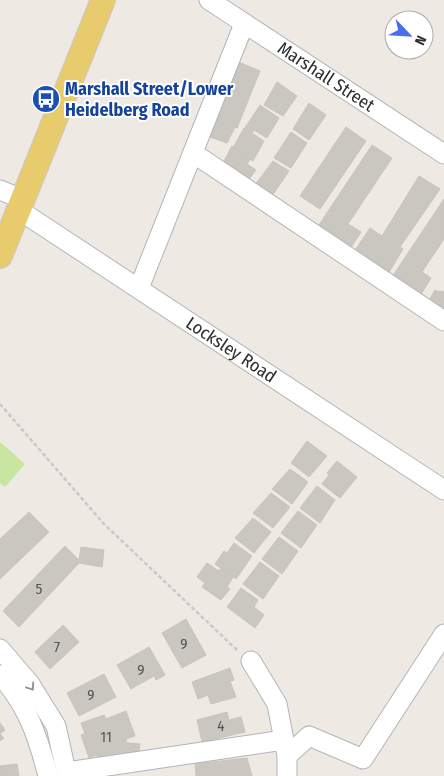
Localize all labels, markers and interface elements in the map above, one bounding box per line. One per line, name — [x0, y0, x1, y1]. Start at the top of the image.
north arrow — [384, 10, 434, 60]
text: N — [411, 33, 430, 48]
street label: Marshall Street — [273, 37, 379, 117]
place label: Marshall Street/Lower Heidelberg Road — [65, 78, 234, 121]
bus stop icon: Marshall Street/Lower Heidelberg Road — [31, 84, 61, 114]
street label: Locksley Road — [182, 312, 281, 387]
house number: 5 — [36, 580, 43, 598]
house number: 9 — [180, 635, 188, 653]
house number: 7 — [54, 638, 60, 656]
house number: 9 — [137, 661, 145, 679]
one-way arrow — [25, 681, 34, 691]
house number: 9 — [87, 686, 95, 704]
house number: 4 — [217, 717, 225, 735]
house number: 11 — [100, 728, 112, 746]

